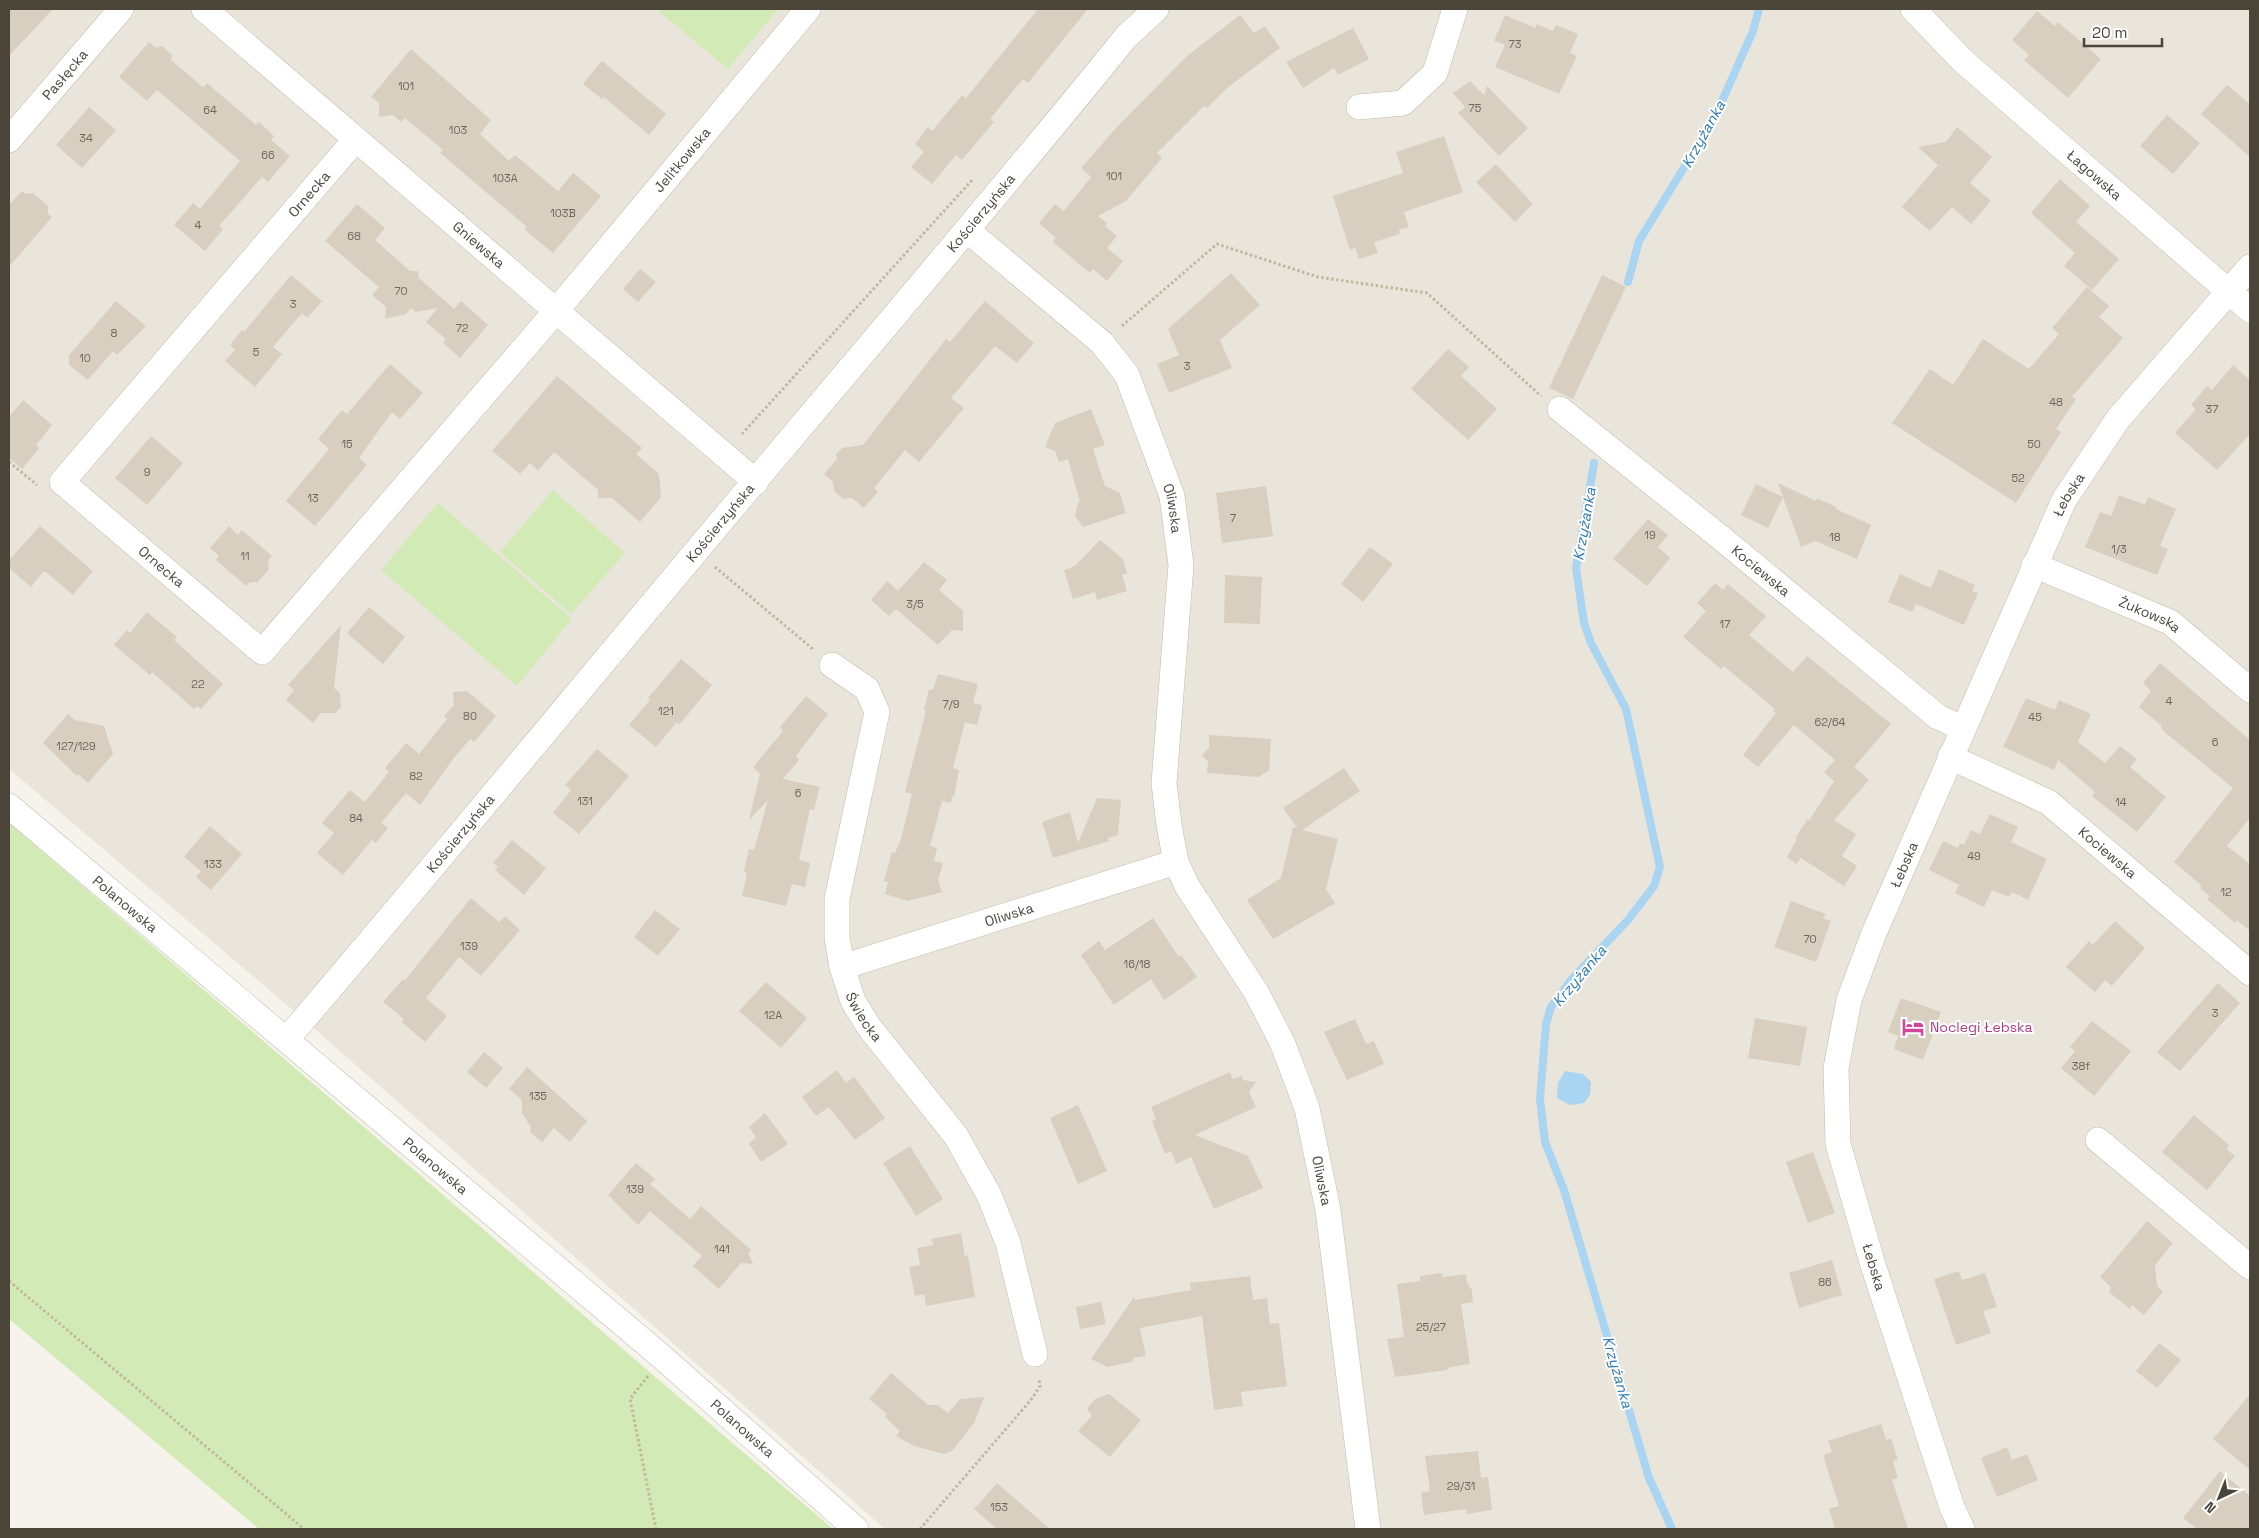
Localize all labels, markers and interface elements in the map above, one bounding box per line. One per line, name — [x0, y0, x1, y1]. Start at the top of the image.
scale bar — [2084, 15, 2162, 47]
text: 20 m — [2092, 23, 2127, 42]
house number: 73 — [1509, 37, 1522, 51]
street label: Pasłęcka — [38, 46, 92, 104]
house number: 101 — [398, 79, 414, 93]
water label: Krzyżanka — [1677, 97, 1729, 171]
house number: 75 — [1469, 101, 1482, 115]
house number: 64 — [203, 103, 217, 117]
house number: 103 — [449, 123, 468, 137]
street label: Jelitkowska — [650, 124, 714, 196]
house number: 34 — [79, 131, 93, 145]
street label: Łagowska — [2063, 146, 2126, 204]
house number: 66 — [261, 148, 275, 162]
street label: Ornecka — [284, 167, 334, 221]
house number: 101 — [1106, 169, 1122, 183]
street label: Kościerzyńska — [943, 170, 1019, 256]
house number: 103A — [492, 171, 518, 185]
house number: 103B — [550, 206, 576, 220]
street label: Gniewska — [449, 217, 509, 272]
house number: 4 — [195, 218, 202, 232]
house number: 68 — [347, 229, 361, 243]
house number: 70 — [394, 284, 408, 298]
house number: 3 — [290, 297, 297, 311]
house number: 72 — [456, 321, 469, 335]
house number: 8 — [111, 326, 118, 340]
house number: 5 — [253, 345, 260, 359]
house number: 10 — [79, 351, 91, 365]
house number: 3 — [1184, 359, 1191, 373]
house number: 48 — [2049, 395, 2063, 409]
house number: 37 — [2206, 402, 2218, 416]
house number: 15 — [341, 437, 353, 451]
house number: 50 — [2027, 437, 2041, 451]
house number: 9 — [144, 465, 151, 479]
street label: Łebska — [2049, 469, 2089, 520]
house number: 52 — [2011, 471, 2025, 485]
street label: Kościerzyńska — [682, 480, 758, 566]
street label: Oliwska — [1159, 481, 1186, 534]
water label: Krzyżanka — [1568, 486, 1600, 562]
house number: 13 — [307, 491, 319, 505]
house number: 7 — [1230, 511, 1236, 525]
house number: 19 — [1644, 528, 1656, 542]
house number: 18 — [1829, 530, 1841, 544]
street label: Kociewska — [1728, 541, 1794, 600]
street label: Ornecka — [135, 542, 188, 591]
house number: 1/3 — [2111, 542, 2127, 556]
house number: 11 — [240, 549, 250, 563]
street label: Żukowska — [2116, 593, 2185, 636]
house number: 3/5 — [906, 597, 924, 611]
house number: 17 — [1720, 617, 1730, 631]
house number: 22 — [191, 677, 205, 691]
house number: 4 — [2166, 694, 2173, 708]
house number: 7/9 — [942, 697, 960, 711]
house number: 121 — [658, 704, 674, 718]
house number: 80 — [463, 709, 477, 723]
house number: 45 — [2028, 710, 2042, 724]
house number: 62/64 — [1815, 715, 1846, 729]
house number: 6 — [2212, 735, 2219, 749]
house number: 127/129 — [56, 739, 96, 753]
house number: 82 — [409, 769, 423, 783]
house number: 6 — [795, 786, 802, 800]
street label: Kościerzyńska — [422, 790, 499, 876]
house number: 131 — [577, 794, 593, 808]
house number: 14 — [2115, 795, 2127, 809]
house number: 84 — [349, 811, 363, 825]
street label: Kociewska — [2075, 823, 2141, 882]
street label: Łebska — [1886, 839, 1922, 891]
house number: 49 — [1967, 849, 1981, 863]
house number: 133 — [204, 857, 222, 871]
street label: Polanowska — [89, 872, 161, 937]
house number: 12 — [2220, 885, 2232, 899]
street label: Oliwska — [982, 898, 1036, 931]
house number: 70 — [1803, 932, 1817, 946]
house number: 139 — [460, 939, 478, 953]
water label: Krzyżanka — [1548, 941, 1610, 1010]
house number: 16/18 — [1124, 957, 1151, 971]
street label: Świecka — [842, 990, 886, 1045]
house number: 3 — [2212, 1006, 2219, 1020]
house number: 12A — [764, 1008, 782, 1022]
hotel icon: Noclegi Łebska — [1900, 1014, 1926, 1040]
place label: Noclegi Łebska — [1930, 1018, 2033, 1036]
house number: 38f — [2072, 1059, 2090, 1073]
house number: 135 — [529, 1089, 547, 1103]
street label: Polanowska — [399, 1133, 472, 1198]
street label: Oliwska — [1308, 1154, 1336, 1207]
house number: 139 — [626, 1182, 644, 1196]
street label: Łebska — [1858, 1241, 1890, 1293]
house number: 141 — [714, 1242, 730, 1256]
house number: 86 — [1818, 1275, 1832, 1289]
house number: 25/27 — [1416, 1320, 1446, 1334]
water label: Krzyżanka — [1599, 1334, 1637, 1411]
street label: Polanowska — [707, 1395, 778, 1461]
north arrow — [2194, 1473, 2244, 1523]
house number: 29/31 — [1447, 1479, 1475, 1493]
text: N — [2201, 1498, 2220, 1517]
house number: 153 — [990, 1500, 1008, 1514]

